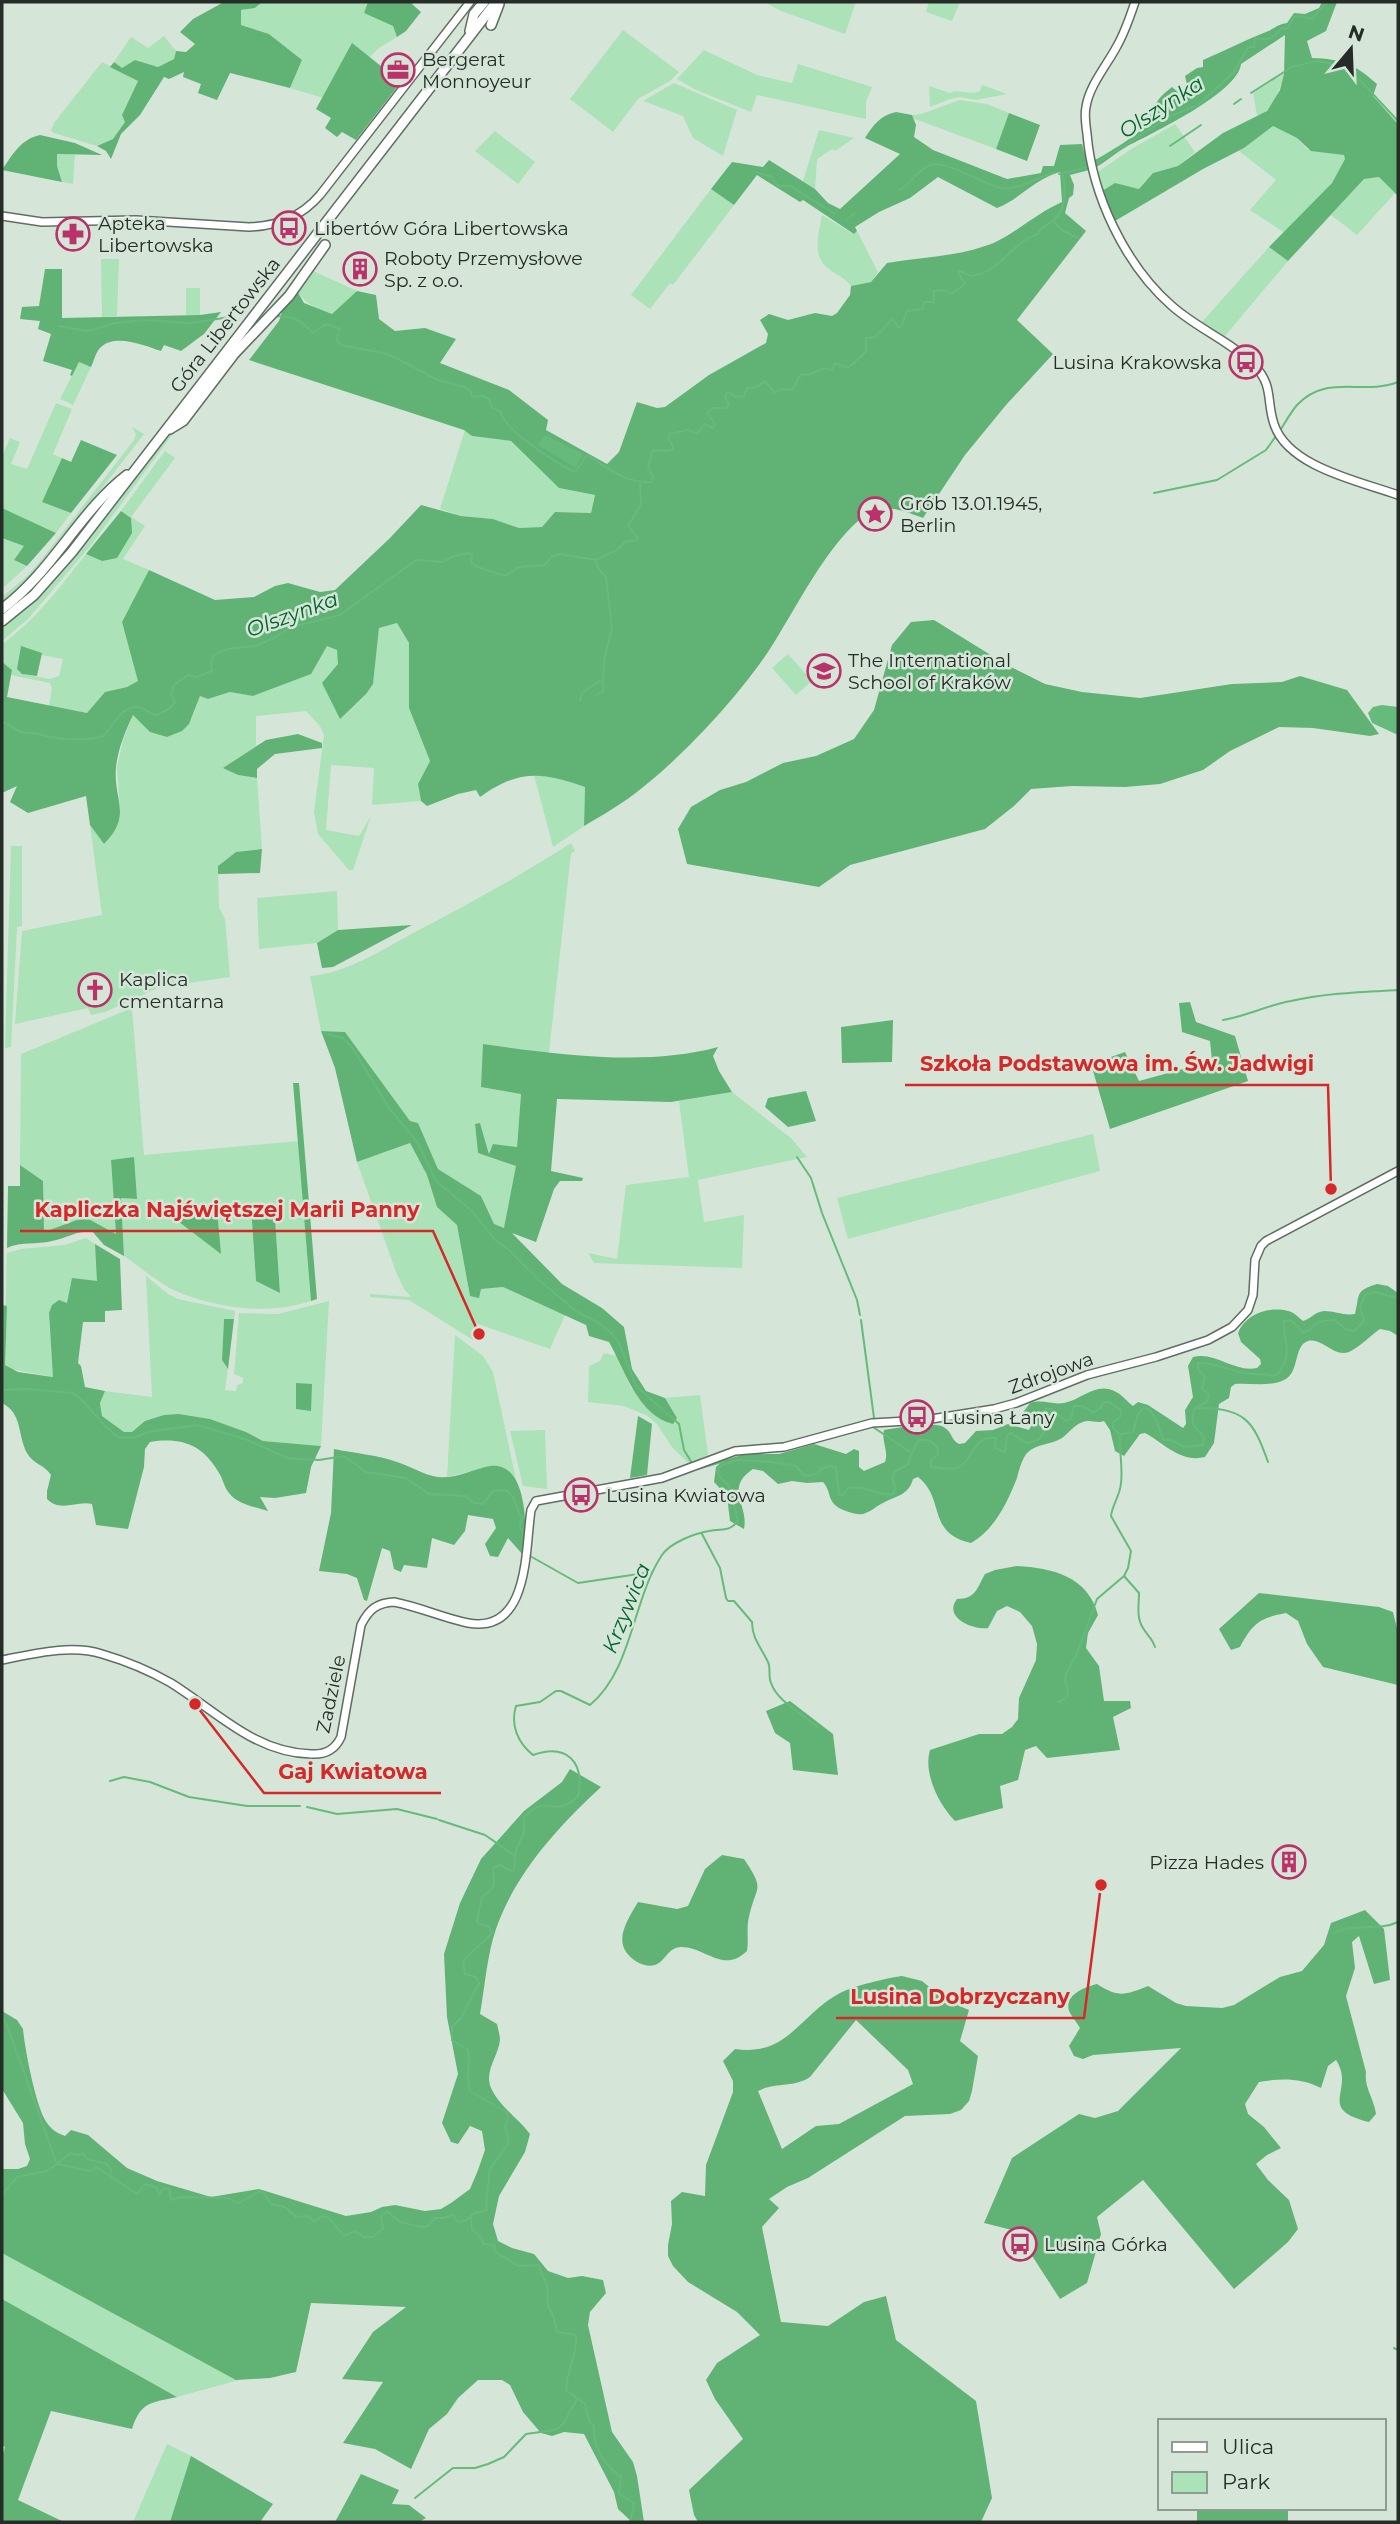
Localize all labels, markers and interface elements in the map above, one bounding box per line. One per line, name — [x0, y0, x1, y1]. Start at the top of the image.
north arrow — [1316, 14, 1386, 84]
text: N — [1345, 20, 1367, 47]
place label: Bergerat Monnoyeur — [422, 48, 531, 93]
office icon: Bergerat Monnoyeur — [379, 51, 417, 89]
water label: Olszynka — [1114, 70, 1208, 144]
bus stop icon: Libertów Góra Libertowska — [270, 209, 308, 247]
place label: Apteka Libertowska — [98, 212, 214, 257]
pharmacy icon: Apteka Libertowska — [54, 215, 92, 253]
place label: Libertów Góra Libertowska — [314, 217, 569, 240]
place label: Roboty Przemysłowe Sp. z o.o. — [384, 247, 583, 292]
building icon: Roboty Przemysłowe Sp. z o.o. — [341, 250, 379, 288]
street label: Góra Libertowska — [165, 253, 285, 397]
bus stop icon: Lusina Krakowska — [1227, 343, 1265, 381]
place label: Lusina Krakowska — [1053, 351, 1222, 374]
place label: Grób 13.01.1945, Berlin — [900, 492, 1042, 537]
place icon: Grób 13.01.1945, Berlin — [856, 495, 894, 533]
water label: Olszynka — [243, 586, 341, 642]
place label: The International School of Kraków — [848, 649, 1011, 694]
school or university icon: The International School of Kraków — [805, 652, 843, 690]
place label: Kaplica cmentarna — [119, 968, 224, 1013]
church icon: Kaplica cmentarna — [76, 971, 114, 1009]
callout: Szkoła Podstawowa im. Św. Jadwigi — [905, 1043, 1328, 1085]
text: Szkoła Podstawowa im. Św. Jadwigi — [920, 1051, 1314, 1076]
callout: Kapliczka Najświętszej Marii Panny — [20, 1189, 433, 1231]
text: Kapliczka Najświętszej Marii Panny — [34, 1197, 420, 1222]
street label: Zdrojowa — [1005, 1347, 1097, 1399]
bus stop icon: Lusina Łany — [898, 1398, 936, 1436]
place label: Lusina Łany — [942, 1406, 1055, 1429]
bus stop icon: Lusina Kwiatowa — [562, 1476, 600, 1514]
place label: Lusina Kwiatowa — [606, 1484, 766, 1507]
water label: Krzywica — [597, 1559, 655, 1657]
street label: Zadziele — [312, 1653, 350, 1735]
callout: Gaj Kwiatowa — [264, 1751, 441, 1793]
text: Gaj Kwiatowa — [278, 1759, 428, 1784]
building icon: Pizza Hades — [1270, 1843, 1308, 1881]
place label: Pizza Hades — [1149, 1851, 1264, 1874]
callout: Lusina Dobrzyczany — [836, 1976, 1084, 2018]
text: Lusina Dobrzyczany — [850, 1984, 1070, 2009]
bus stop icon: Lusina Górka — [1001, 2225, 1039, 2263]
place label: Lusina Górka — [1044, 2233, 1168, 2256]
legend — [1158, 2419, 1386, 2510]
text: Ulica — [1222, 2434, 1274, 2459]
text: Park — [1222, 2469, 1270, 2494]

